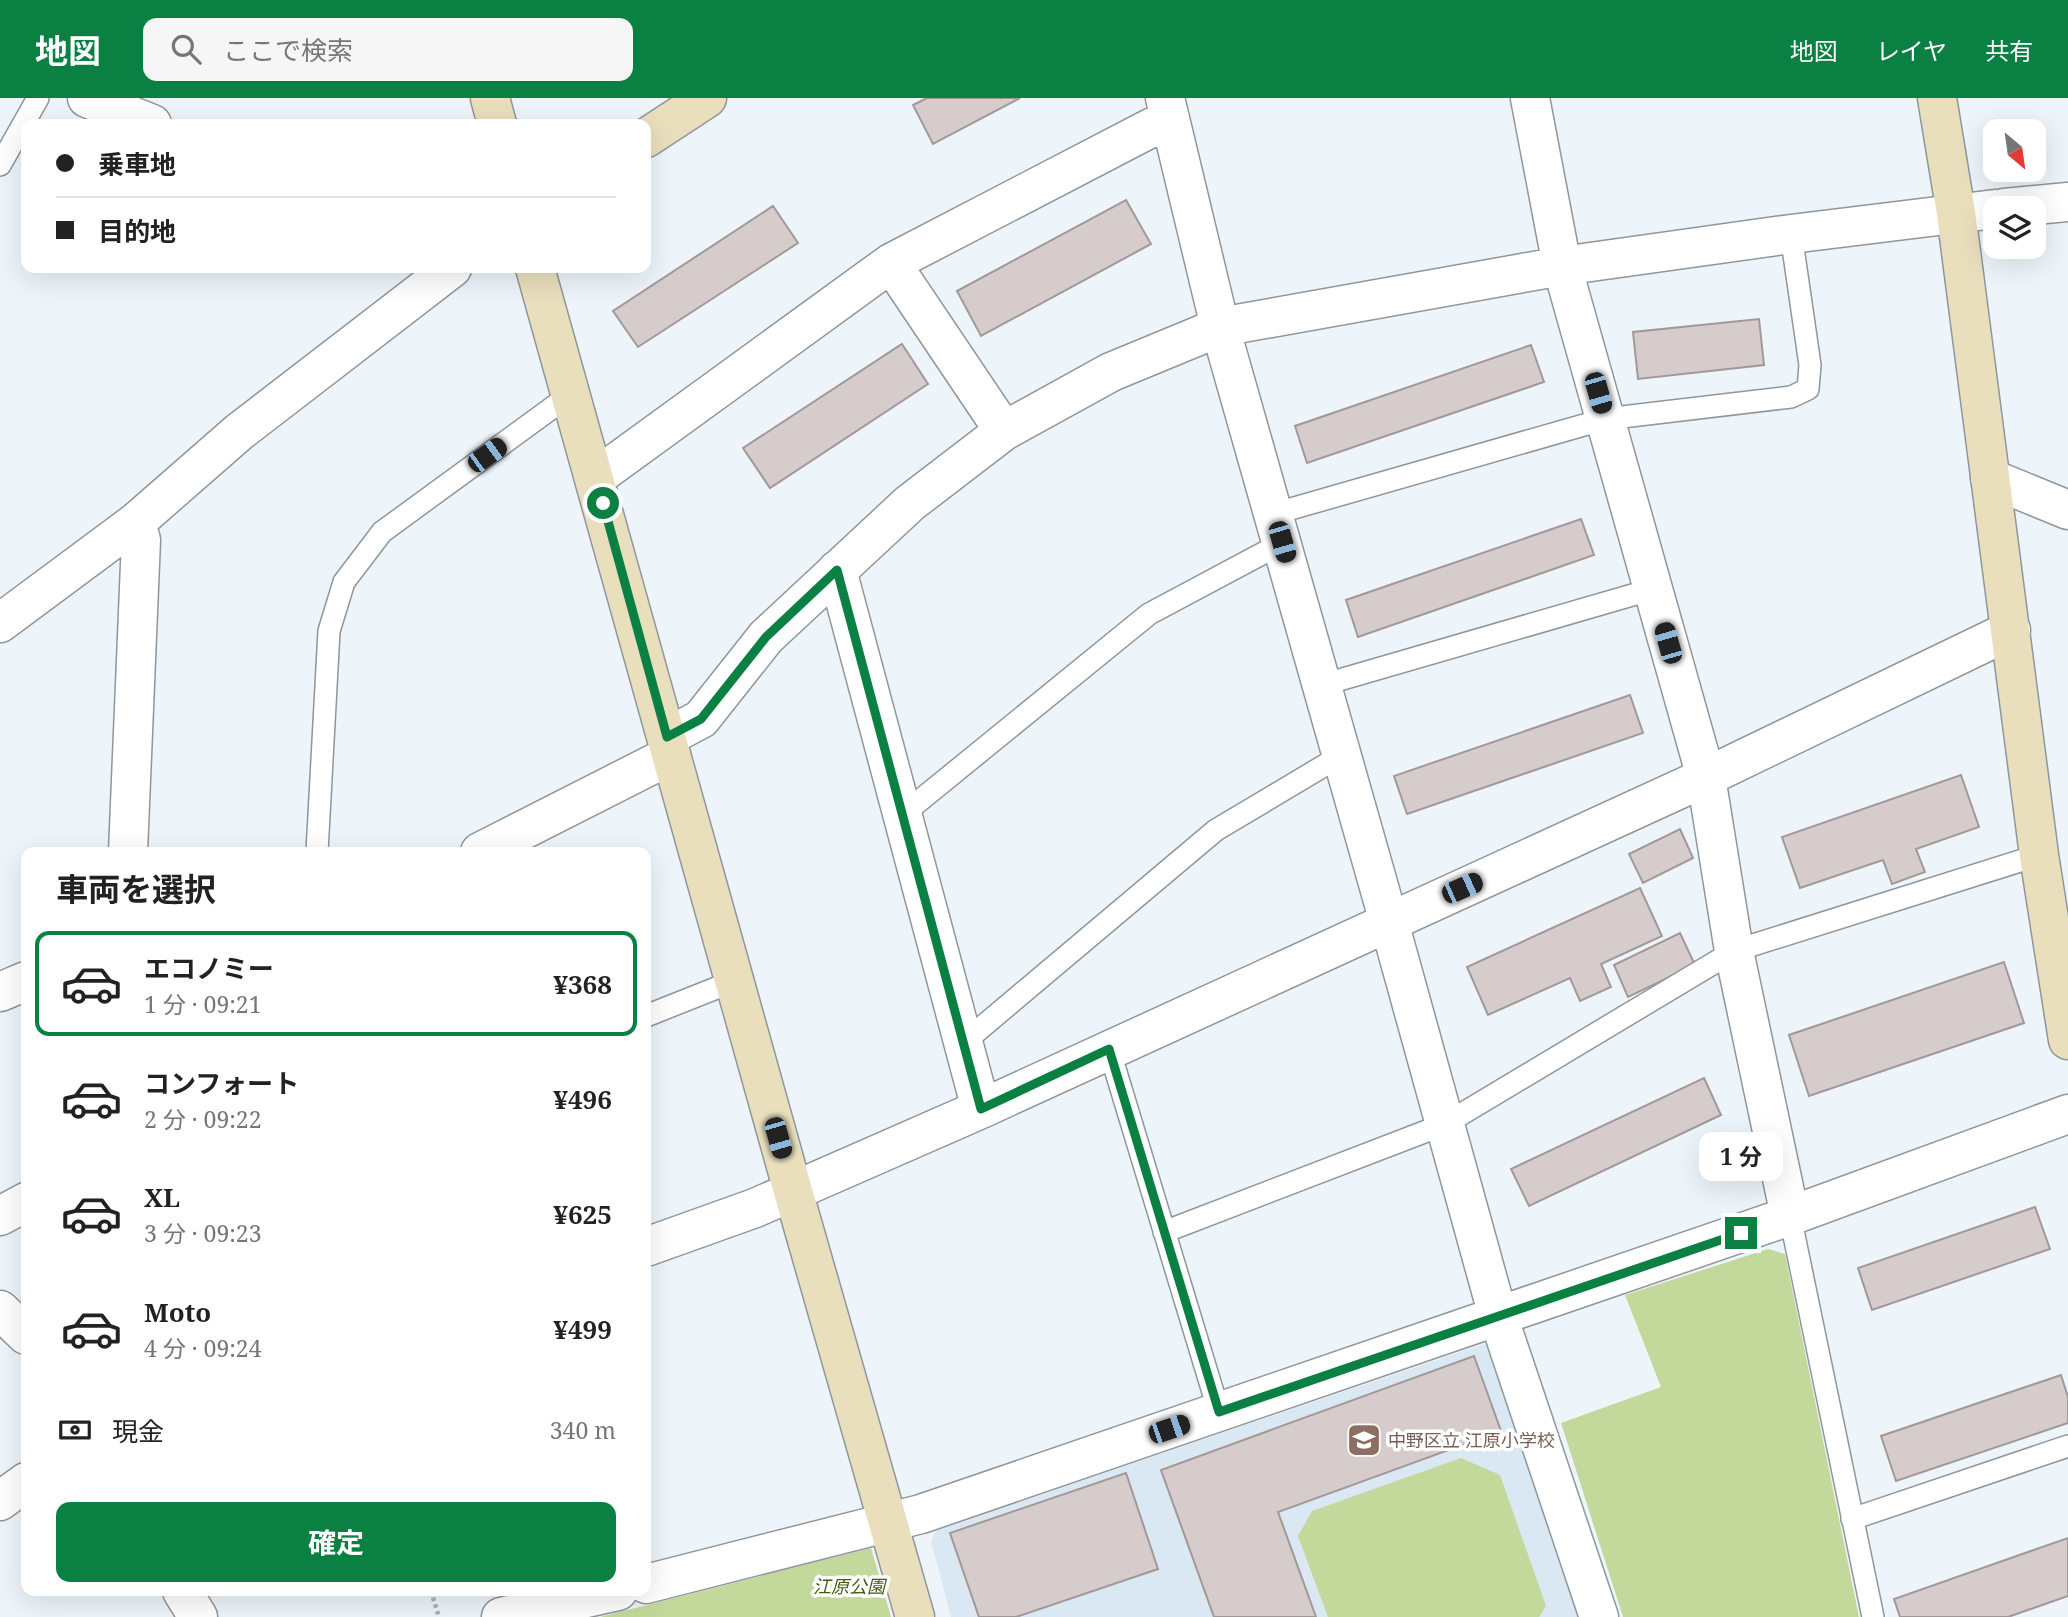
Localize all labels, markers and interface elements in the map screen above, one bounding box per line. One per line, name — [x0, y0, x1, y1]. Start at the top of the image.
search box — [143, 18, 633, 81]
text: 地図 — [35, 28, 101, 73]
icon: search — [167, 30, 205, 68]
text: ここで検索 — [223, 32, 353, 68]
text: 地図 — [1790, 34, 1838, 67]
text: レイヤ — [1876, 34, 1947, 67]
text: 共有 — [1985, 34, 2033, 67]
north arrow — [1983, 119, 2046, 182]
map controls — [1983, 119, 2046, 259]
text: 乗車地 — [98, 146, 176, 182]
button: layers — [1983, 196, 2046, 259]
text: 目的地 — [98, 213, 176, 249]
car — [1583, 370, 1614, 416]
car — [464, 434, 511, 476]
route start — [587, 487, 619, 519]
car — [1267, 519, 1298, 565]
car — [1653, 620, 1684, 666]
text: 車両を選択 — [56, 867, 216, 910]
car — [1439, 870, 1486, 906]
text: エコノミー — [144, 950, 274, 986]
icon: car — [60, 952, 123, 1015]
text: ¥368 — [553, 966, 612, 1002]
text: 1 分 · 09:21 — [144, 988, 262, 1020]
text: コンフォート — [144, 1065, 299, 1101]
icon: car — [60, 1067, 123, 1130]
text: ¥496 — [553, 1081, 612, 1117]
text: 2 分 · 09:22 — [144, 1103, 262, 1135]
car — [763, 1115, 794, 1161]
callout: 1 分 — [1699, 1132, 1783, 1180]
text: 1 分 — [1720, 1140, 1762, 1172]
text: XL — [144, 1179, 180, 1215]
icon: car — [60, 1182, 123, 1245]
text: ¥625 — [553, 1196, 612, 1232]
text: 3 分 · 09:23 — [144, 1217, 262, 1249]
route end — [1725, 1217, 1757, 1249]
text: Moto — [144, 1294, 211, 1330]
icon: car — [60, 1297, 123, 1360]
text: ¥499 — [553, 1311, 612, 1347]
text: 4 分 · 09:24 — [144, 1332, 262, 1364]
icon: cash — [56, 1411, 94, 1449]
car — [1146, 1412, 1193, 1446]
text: 現金 — [112, 1413, 164, 1449]
text: 340 m — [550, 1414, 616, 1446]
school or university icon: 中野区立 江原小学校 — [1345, 1421, 1383, 1459]
place label: 中野区立 江原小学校 — [1388, 1428, 1555, 1452]
button: 確定 — [56, 1502, 616, 1582]
park label: 江原公園 — [813, 1574, 888, 1598]

